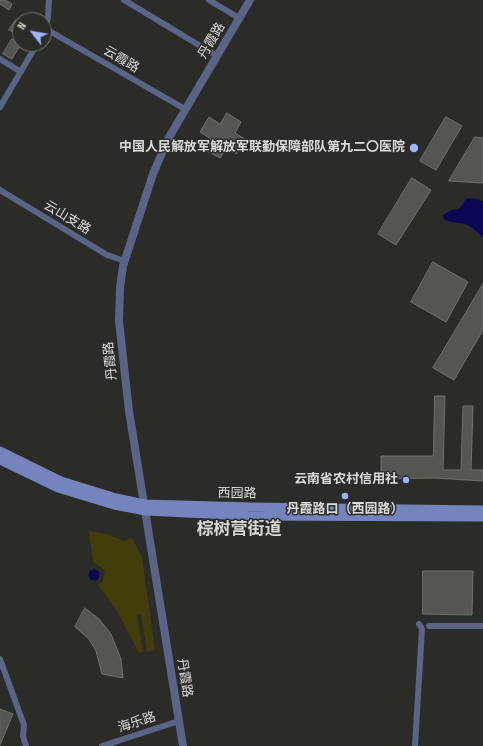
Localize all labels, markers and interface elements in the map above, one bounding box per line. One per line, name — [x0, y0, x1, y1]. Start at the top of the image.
north arrow — [12, 12, 52, 52]
text: N — [15, 20, 29, 32]
street label: 丹霞路 — [195, 20, 229, 62]
street label: 云霞路 — [100, 43, 142, 77]
place label: 中国人民解放军解放军联勤保障部队第九二〇医院 — [119, 140, 405, 156]
marker: 中国人民解放军解放军联勤保障部队第九二〇医院 — [408, 142, 420, 154]
street label: 云山支路 — [41, 198, 93, 238]
street label: 丹霞路 — [101, 341, 121, 381]
place label: 云南省农村信用社 — [294, 472, 398, 488]
marker: 云南省农村信用社 — [401, 475, 411, 485]
street label: 西园路 — [217, 486, 257, 502]
marker: 丹霞路口（西园路） — [340, 491, 350, 501]
place label: 丹霞路口（西园路） — [287, 502, 403, 518]
district label: 棕树营街道 — [197, 520, 281, 540]
street label: 丹霞路 — [173, 658, 195, 698]
street label: 海乐路 — [116, 710, 158, 736]

